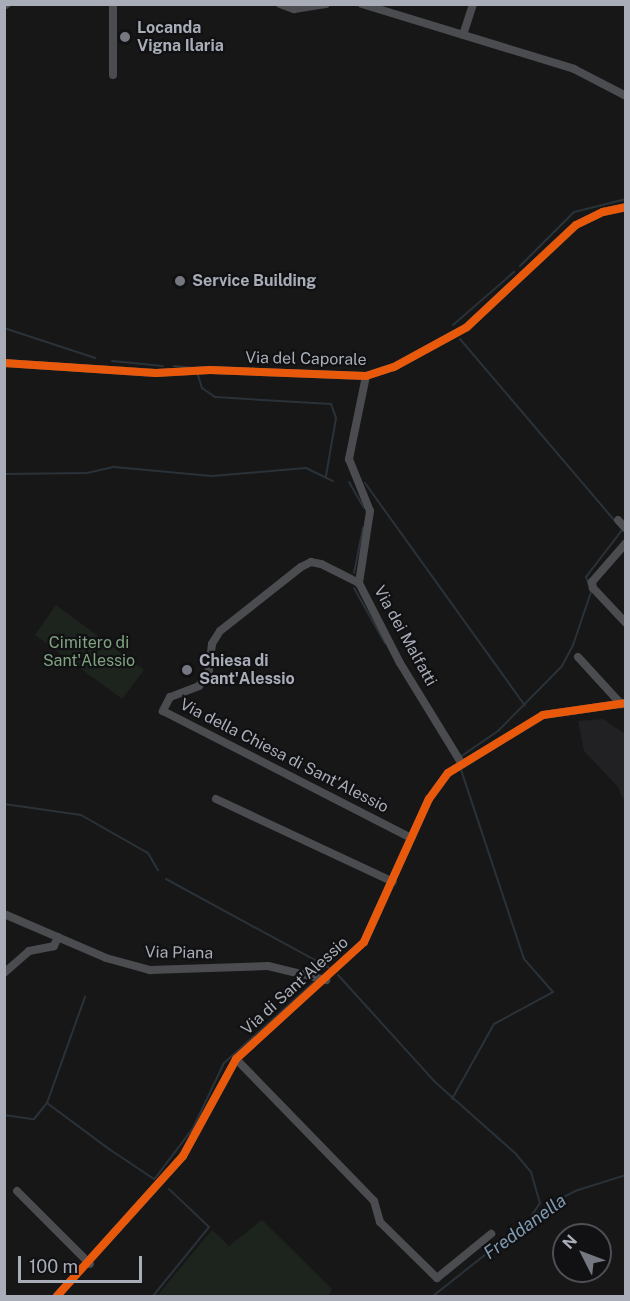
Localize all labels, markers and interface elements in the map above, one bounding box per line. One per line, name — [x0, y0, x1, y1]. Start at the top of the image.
place label: Locanda Vigna Ilaria — [137, 18, 224, 56]
marker: Locanda Vigna Ilaria — [118, 30, 132, 44]
place label: Service Building — [192, 271, 316, 291]
marker: Service Building — [173, 274, 187, 288]
street label: Via del Caporale — [245, 348, 367, 370]
street label: Via dei Malfatti — [369, 582, 441, 690]
park label: Cimitero di Sant'Alessio — [43, 633, 135, 671]
place label: Chiesa di Sant'Alessio — [199, 651, 295, 689]
marker: Chiesa di Sant'Alessio — [180, 663, 194, 677]
street label: Via della Chiesa di Sant'Alessio — [176, 695, 392, 817]
street label: Via di Sant'Alessio — [238, 933, 352, 1039]
street label: Via Piana — [145, 943, 213, 963]
water label: Freddanella — [479, 1190, 571, 1264]
north arrow — [552, 1223, 612, 1283]
text: N — [558, 1231, 581, 1253]
scale bar — [21, 1244, 146, 1282]
text: 100 m — [29, 1256, 78, 1277]

